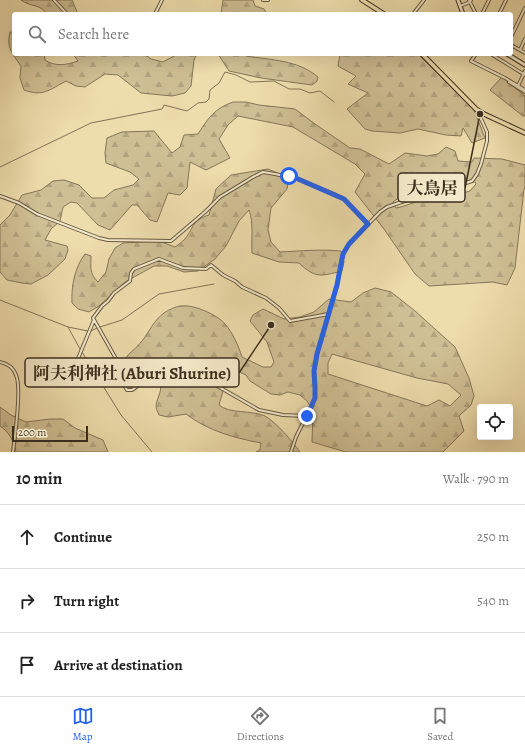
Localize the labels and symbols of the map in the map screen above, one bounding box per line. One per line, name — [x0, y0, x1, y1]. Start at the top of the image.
route start — [280, 167, 298, 185]
callout: 大鳥居 — [398, 173, 465, 202]
text: 大鳥居 — [407, 177, 458, 200]
callout: 阿夫利神社 (Aburi Shurine) — [25, 358, 239, 387]
text: 阿夫利神社 (Aburi Shurine) — [33, 362, 231, 385]
route end — [298, 407, 316, 425]
scale bar — [12, 424, 88, 443]

